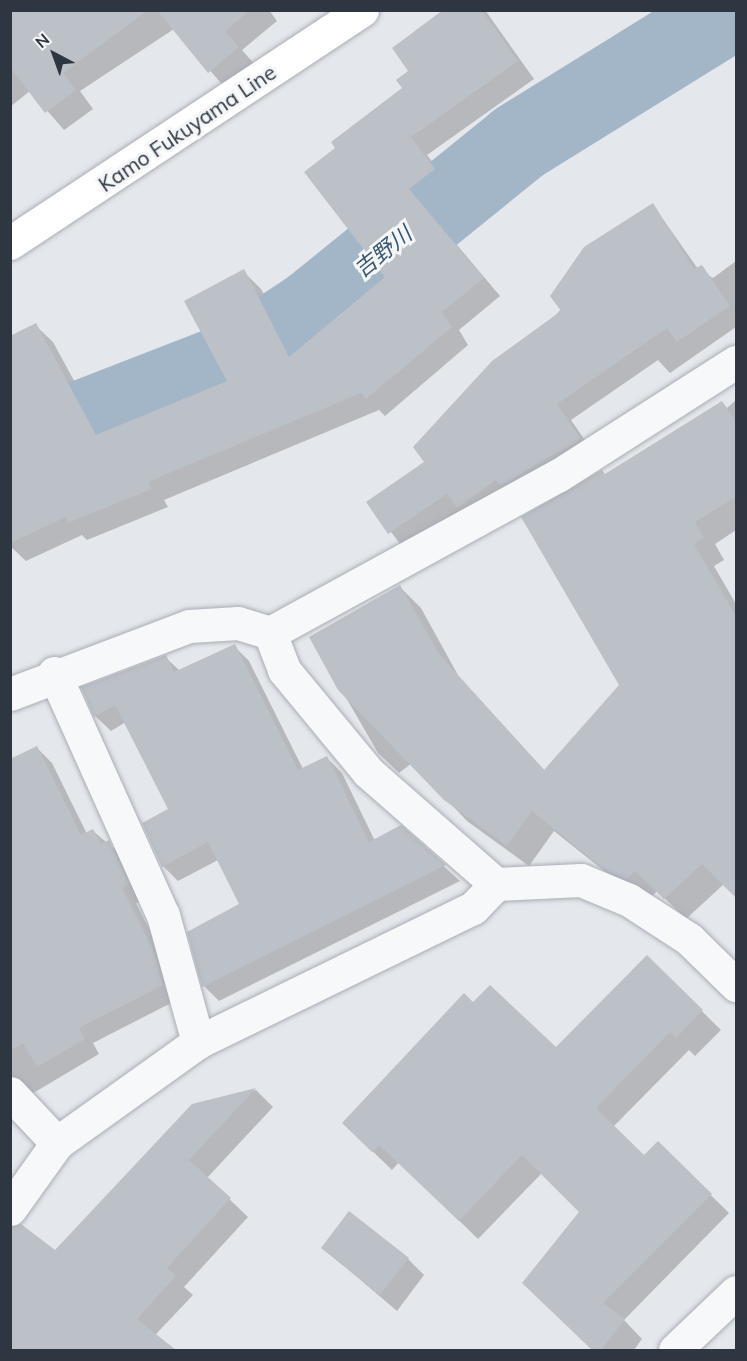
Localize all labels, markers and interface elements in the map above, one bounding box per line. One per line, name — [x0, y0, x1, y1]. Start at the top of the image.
north arrow — [24, 24, 84, 84]
text: N — [31, 29, 53, 52]
street label: Kamo Fukuyama Line — [93, 59, 281, 197]
water label: 吉野川 — [349, 221, 417, 283]

